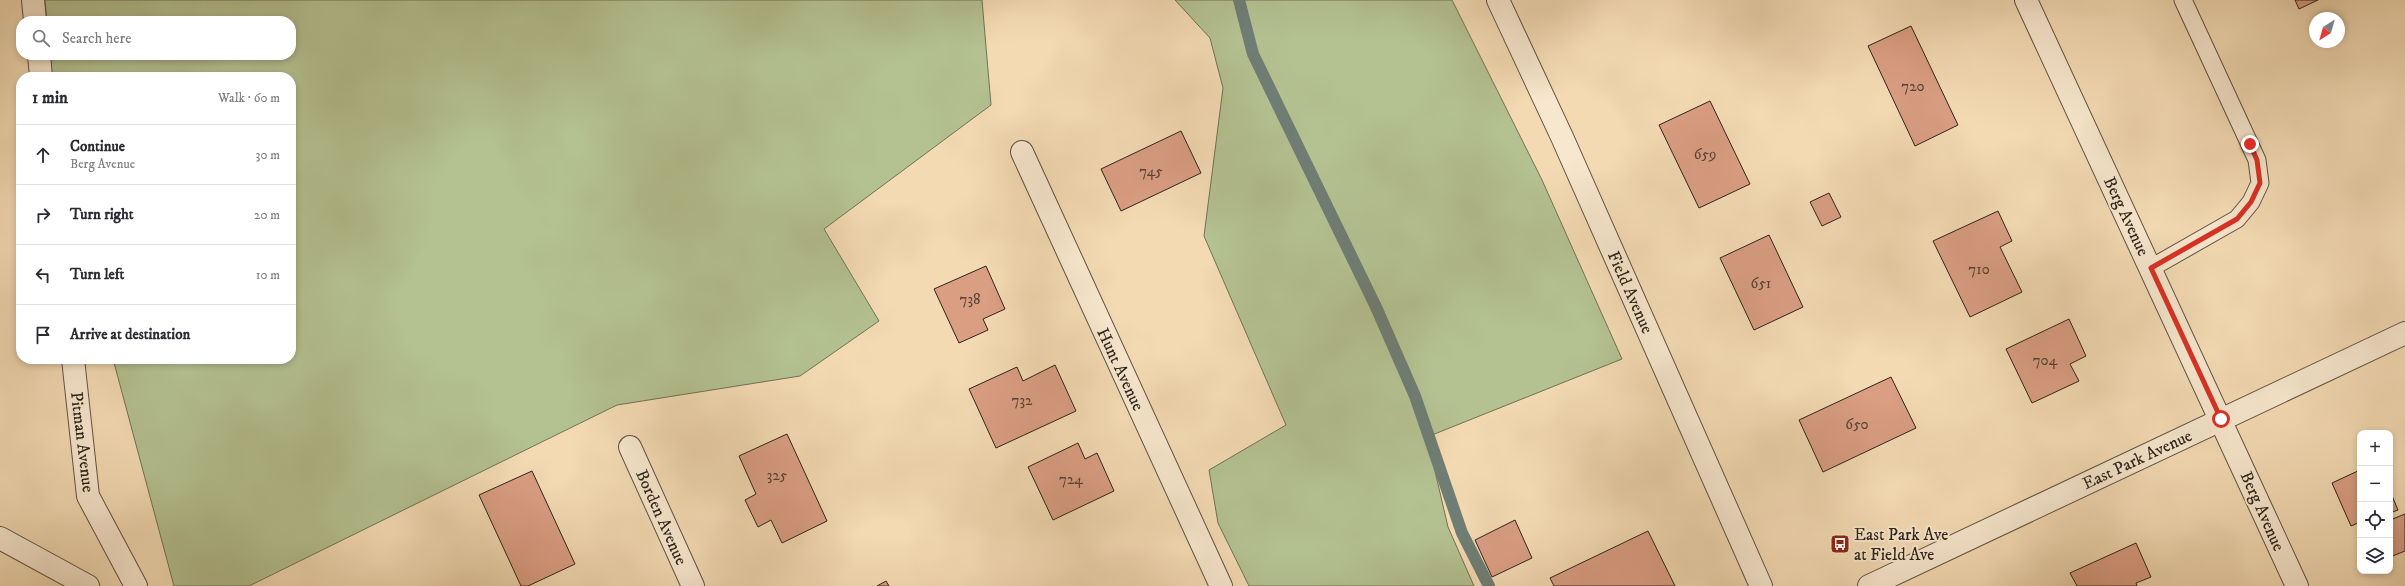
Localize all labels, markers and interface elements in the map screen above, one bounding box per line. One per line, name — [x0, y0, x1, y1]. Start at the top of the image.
north arrow — [2309, 12, 2345, 48]
search box — [16, 16, 296, 60]
icon: search — [30, 27, 52, 49]
text: Search here — [62, 29, 131, 48]
house number: 720 — [1901, 77, 1925, 96]
text: 1 min — [32, 87, 68, 109]
text: Walk · 60 m — [218, 90, 280, 106]
route end — [2241, 135, 2259, 153]
text: Continue — [70, 137, 125, 156]
icon: ahead — [32, 144, 54, 166]
house number: 659 — [1694, 145, 1716, 164]
text: 30 m — [256, 147, 280, 163]
text: Berg Avenue — [70, 156, 135, 172]
house number: 745 — [1139, 162, 1163, 181]
street label: Berg Avenue — [2098, 173, 2154, 260]
icon: right — [32, 204, 54, 226]
text: Turn right — [70, 205, 133, 224]
text: 20 m — [254, 207, 280, 223]
street label: Field Avenue — [1602, 248, 1658, 337]
house number: 710 — [1968, 260, 1990, 279]
icon: left — [32, 264, 54, 286]
text: Turn left — [70, 265, 124, 284]
text: 10 m — [256, 267, 280, 283]
house number: 651 — [1751, 274, 1771, 293]
house number: 738 — [959, 290, 981, 309]
icon: arrive — [32, 324, 54, 346]
street label: Hunt Avenue — [1091, 324, 1149, 414]
text: Arrive at destination — [70, 325, 190, 344]
house number: 704 — [2033, 351, 2058, 370]
street label: Pitman Avenue — [65, 391, 99, 494]
house number: 732 — [1012, 391, 1033, 410]
route start — [2212, 410, 2230, 428]
house number: 650 — [1845, 415, 1869, 434]
street label: East Park Avenue — [2079, 425, 2196, 495]
map controls — [2357, 430, 2393, 574]
button: + — [2357, 430, 2393, 466]
street label: Borden Avenue — [630, 466, 692, 569]
house number: 325 — [767, 466, 788, 485]
button: − — [2357, 466, 2393, 502]
street label: Berg Avenue — [2235, 468, 2289, 555]
house number: 724 — [1059, 470, 1083, 489]
button: locate — [2357, 502, 2393, 538]
place label: East Park Ave at Field Ave — [1854, 524, 1948, 566]
bus stop icon: East Park Ave at Field Ave — [1829, 533, 1851, 555]
button: layers — [2357, 538, 2393, 574]

